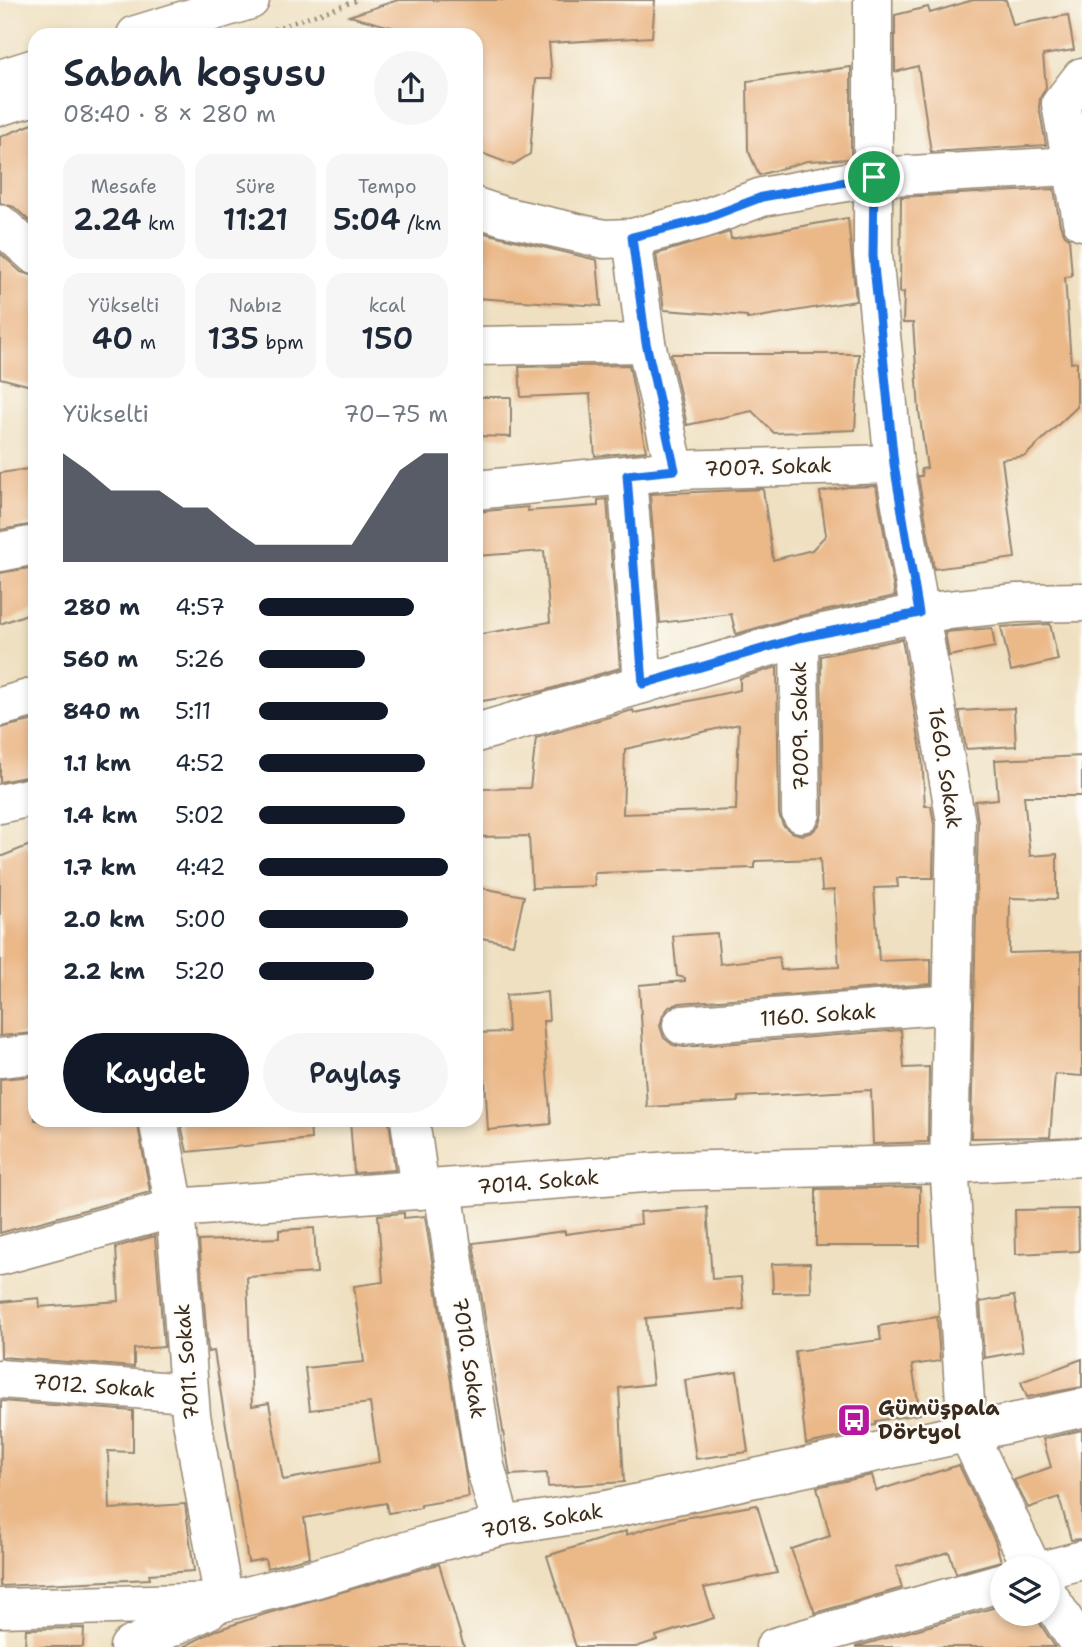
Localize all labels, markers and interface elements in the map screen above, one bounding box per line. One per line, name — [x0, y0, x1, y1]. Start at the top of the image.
text: Sabah koşusu — [63, 47, 327, 98]
button: share — [374, 51, 448, 125]
text: 08:40 · 8 × 280 m — [63, 99, 276, 129]
pin — [844, 147, 904, 207]
icon: arrive — [855, 158, 893, 196]
text: Mesafe — [91, 174, 157, 199]
text: Süre — [236, 174, 275, 199]
text: Tempo — [358, 174, 416, 199]
text: 2.24 — [73, 199, 141, 240]
text: 11:21 — [223, 199, 288, 240]
text: 5:04 — [333, 199, 401, 240]
text: km — [141, 211, 175, 236]
text: /km — [401, 211, 441, 236]
text: Yükselti — [88, 293, 159, 318]
text: Nabız — [229, 293, 282, 318]
text: kcal — [369, 293, 406, 318]
text: 40 — [91, 318, 133, 359]
text: 135 — [207, 318, 259, 359]
text: 150 — [361, 318, 413, 359]
text: m — [133, 330, 156, 355]
text: bpm — [259, 330, 304, 355]
text: Yükselti — [63, 399, 149, 429]
text: 70–75 m — [343, 399, 448, 429]
street label: 7007. Sokak — [704, 451, 832, 483]
text: 280 m — [63, 592, 140, 622]
text: 4:57 — [175, 592, 225, 622]
text: 560 m — [63, 644, 138, 674]
text: 5:26 — [175, 644, 225, 674]
street label: 7009. Sokak — [785, 661, 815, 791]
text: 840 m — [63, 696, 140, 726]
text: 5:11 — [175, 696, 211, 726]
street label: 1660. Sokak — [922, 705, 968, 831]
text: 1.1 km — [63, 748, 131, 778]
text: 4:52 — [175, 748, 225, 778]
text: 1.4 km — [63, 800, 137, 830]
text: 5:02 — [175, 800, 225, 830]
text: 1.7 km — [63, 852, 136, 882]
text: 4:42 — [175, 852, 226, 882]
text: 2.0 km — [63, 904, 145, 934]
text: 5:00 — [175, 904, 226, 934]
text: 2.2 km — [63, 956, 145, 986]
text: 5:20 — [175, 956, 225, 986]
street label: 1160. Sokak — [759, 997, 877, 1033]
button: Kaydet — [63, 1033, 249, 1113]
button: Paylaş — [263, 1033, 448, 1113]
street label: 7014. Sokak — [476, 1163, 600, 1201]
street label: 7010. Sokak — [446, 1295, 492, 1421]
street label: 7011. Sokak — [168, 1303, 206, 1421]
street label: 7012. Sokak — [32, 1368, 156, 1404]
place label: Gümüşpala Dörtyol — [878, 1394, 1000, 1446]
bus stop icon: Gümüşpala Dörtyol — [835, 1401, 873, 1439]
street label: 7018. Sokak — [479, 1497, 605, 1545]
map controls — [990, 1556, 1060, 1626]
button: layers — [990, 1556, 1060, 1626]

